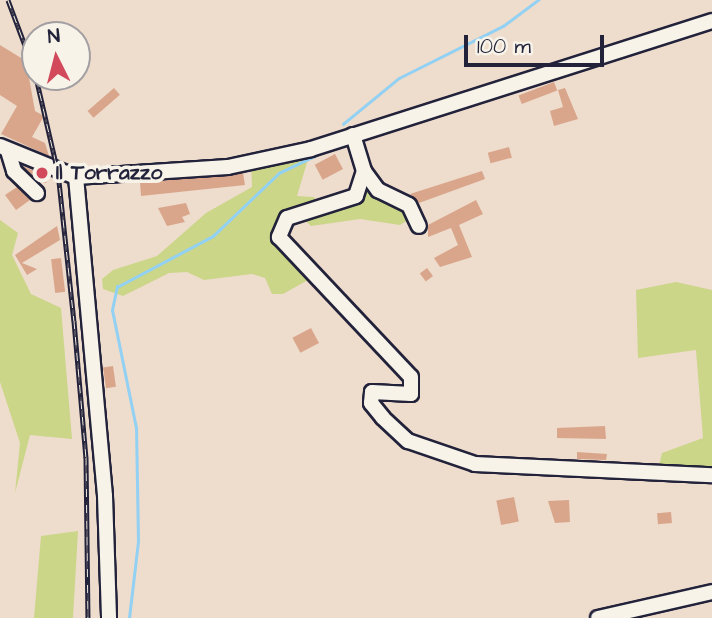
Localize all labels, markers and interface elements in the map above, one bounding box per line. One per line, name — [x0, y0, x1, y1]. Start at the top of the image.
north arrow — [21, 21, 91, 91]
scale bar — [467, 21, 607, 65]
text: N — [47, 23, 61, 51]
text: 100 m — [477, 32, 531, 61]
place label: Il Torrazzo — [56, 160, 162, 186]
marker: Il Torrazzo — [34, 165, 50, 181]

